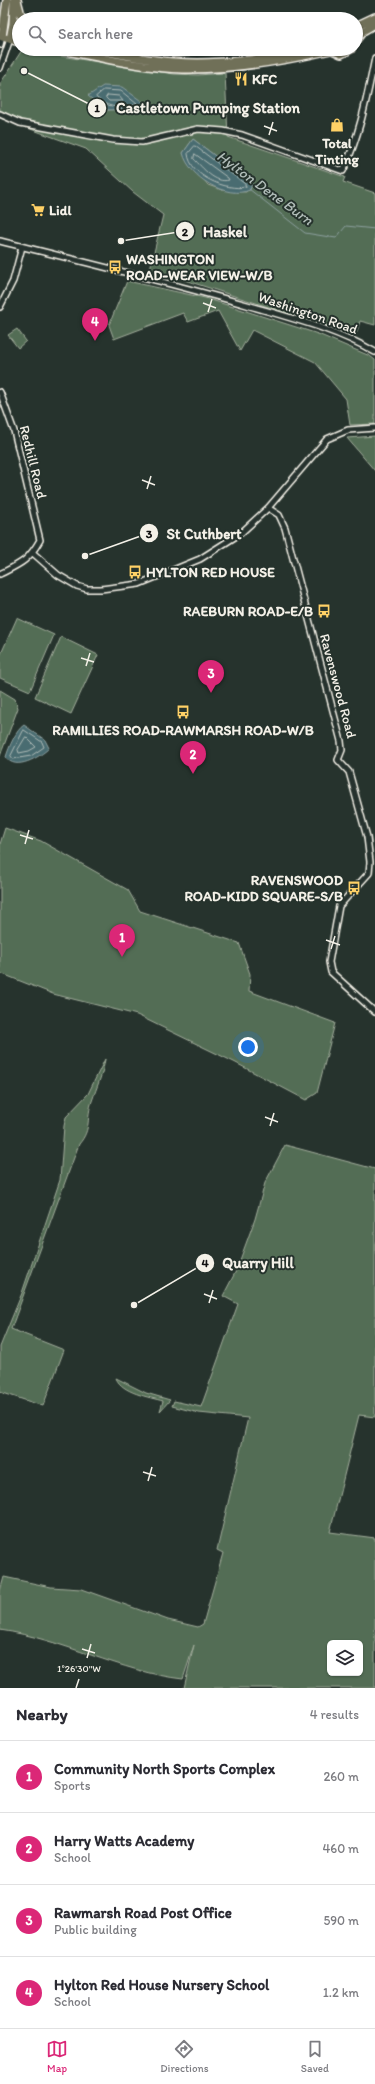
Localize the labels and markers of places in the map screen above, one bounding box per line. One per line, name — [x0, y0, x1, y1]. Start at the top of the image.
restaurant icon: KFC — [233, 71, 249, 87]
place label: KFC — [252, 71, 277, 88]
callout: Castletown Pumping Station — [87, 94, 308, 121]
shop icon: Total Tinting — [329, 117, 345, 133]
place label: Total Tinting — [314, 135, 359, 168]
supermarket icon: Lidl — [30, 202, 46, 218]
place label: Lidl — [49, 202, 72, 219]
callout: Haskel — [175, 218, 255, 245]
place label: WASHINGTON ROAD-WEAR VIEW-W/B — [126, 251, 272, 284]
bus stop icon: WASHINGTON ROAD-WEAR VIEW-W/B — [107, 259, 123, 275]
pin: 4 — [82, 308, 108, 341]
callout: St Cuthbert — [139, 520, 250, 547]
bus stop icon: HYLTON RED HOUSE — [127, 564, 143, 580]
place label: HYLTON RED HOUSE — [146, 564, 275, 581]
place label: RAEBURN ROAD-E/B — [183, 603, 313, 620]
bus stop icon: RAEBURN ROAD-E/B — [316, 603, 332, 619]
pin: 3 — [198, 660, 224, 693]
bus stop icon: RAMILLIES ROAD-RAWMARSH ROAD-W/B — [175, 704, 191, 720]
place label: RAMILLIES ROAD-RAWMARSH ROAD-W/B — [52, 722, 314, 739]
pin: 2 — [180, 741, 206, 774]
place label: RAVENSWOOD ROAD-KIDD SQUARE-S/B — [184, 872, 344, 905]
bus stop icon: RAVENSWOOD ROAD-KIDD SQUARE-S/B — [346, 880, 362, 896]
pin: 1 — [109, 924, 135, 957]
callout: Quarry Hill — [195, 1249, 302, 1276]

